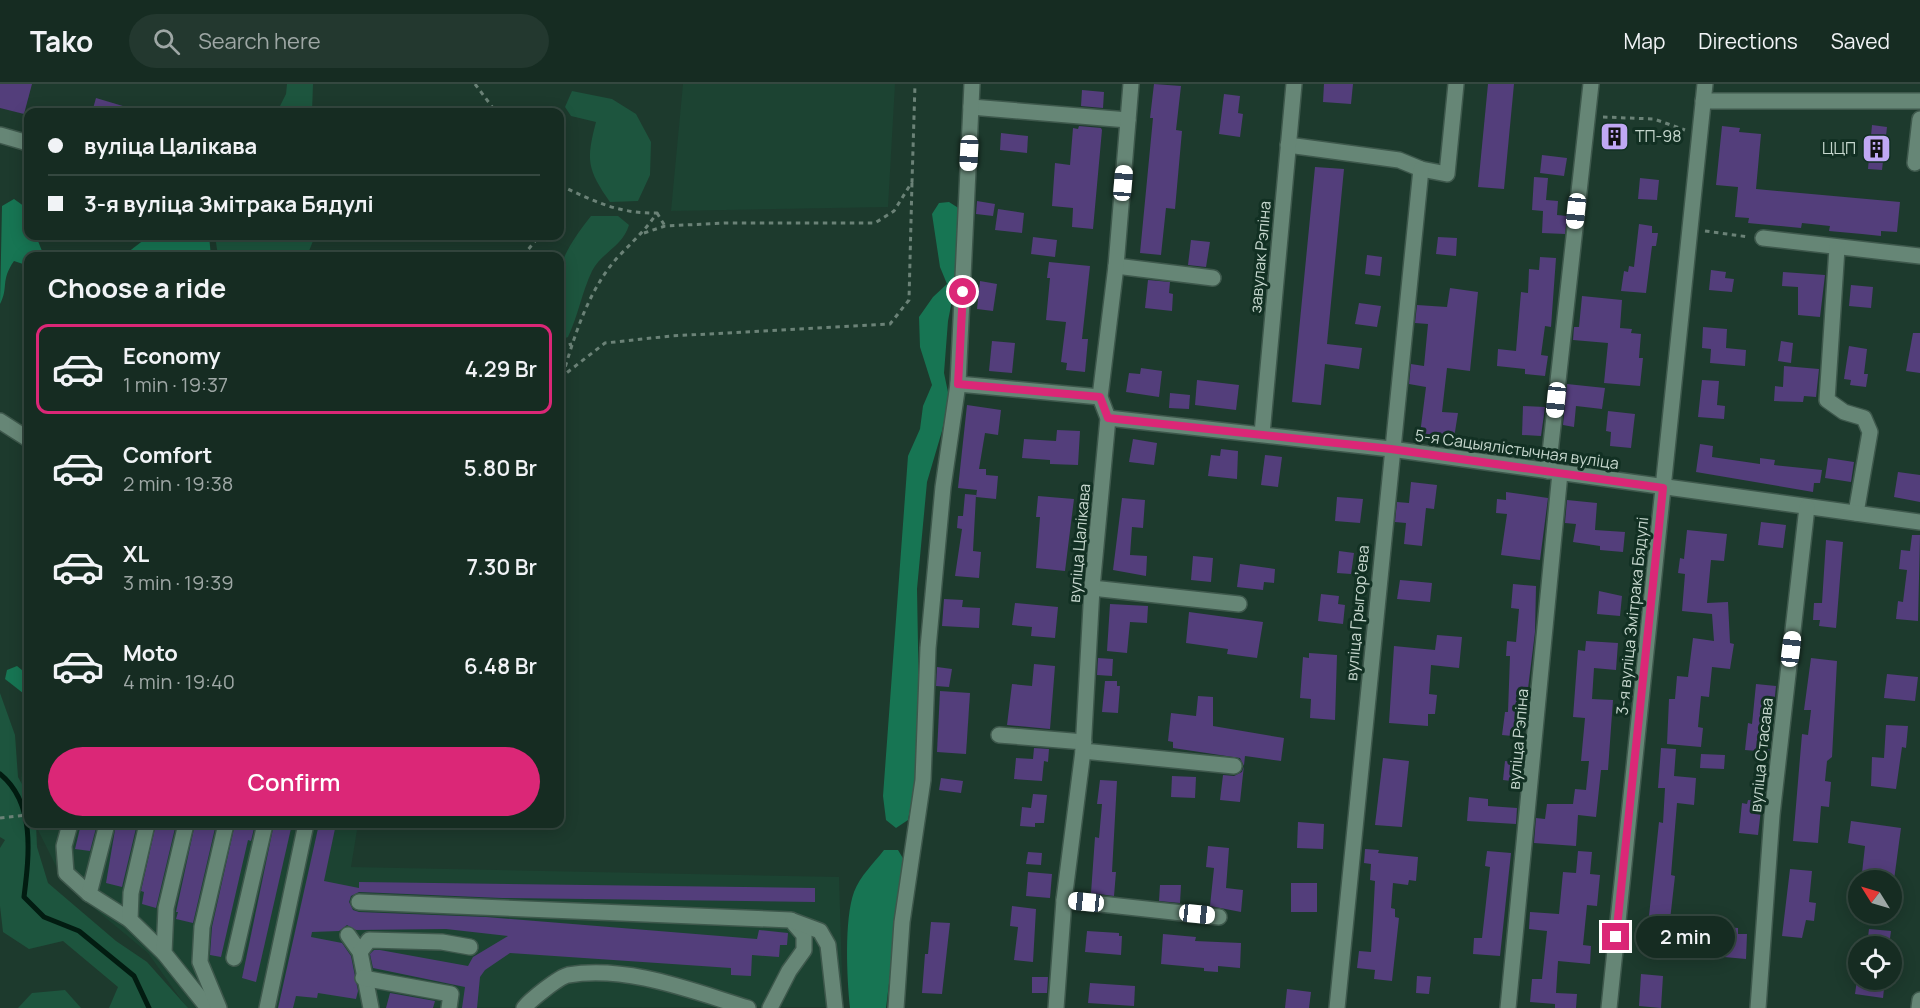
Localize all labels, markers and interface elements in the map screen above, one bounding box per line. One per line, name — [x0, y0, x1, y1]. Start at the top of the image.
search box — [129, 14, 549, 68]
text: Tako — [30, 22, 93, 60]
icon: search — [150, 25, 183, 58]
text: Search here — [198, 26, 321, 56]
text: Map — [1624, 27, 1665, 55]
text: Directions — [1698, 27, 1798, 55]
text: Saved — [1831, 27, 1890, 55]
building icon: ТП-98 — [1598, 120, 1630, 152]
place label: ТП-98 — [1635, 125, 1682, 147]
text: вуліца Цалікава — [84, 131, 257, 161]
building icon: ЦЦП — [1861, 132, 1893, 164]
car — [959, 135, 979, 171]
place label: ЦЦП — [1822, 137, 1856, 159]
car — [1112, 164, 1134, 202]
text: 3-я вуліца Змітрака Бядулі — [84, 189, 374, 219]
car — [1565, 192, 1587, 230]
street label: завулак Рэпіна — [1244, 200, 1276, 314]
text: Choose a ride — [48, 269, 226, 306]
route start — [949, 278, 976, 305]
text: Economy — [123, 341, 221, 371]
icon: car — [51, 342, 105, 396]
text: 4.29 Br — [465, 354, 537, 384]
text: 1 min · 19:37 — [123, 371, 228, 398]
car — [1545, 381, 1567, 419]
street label: 5-я Сацыялістычная вуліца — [1414, 424, 1620, 474]
text: Comfort — [123, 440, 212, 470]
icon: car — [51, 441, 105, 495]
text: 5.80 Br — [464, 453, 537, 483]
text: 2 min · 19:38 — [123, 470, 233, 497]
street label: вуліца Цалікава — [1063, 483, 1095, 603]
street label: 3-я вуліца Змітрака Бядулі — [1611, 516, 1653, 716]
text: XL — [123, 539, 149, 569]
icon: car — [51, 540, 105, 594]
street label: вуліца Грыгорʼева — [1340, 544, 1374, 682]
text: 7.30 Br — [467, 552, 537, 582]
text: 3 min · 19:39 — [123, 569, 234, 596]
car — [1780, 630, 1802, 668]
text: Moto — [123, 638, 178, 668]
icon: car — [51, 639, 105, 693]
text: 6.48 Br — [464, 651, 537, 681]
text: 4 min · 19:40 — [123, 668, 235, 695]
street label: вуліца Рэпіна — [1503, 688, 1533, 790]
street label: вуліца Стасава — [1744, 697, 1778, 813]
button: Confirm — [48, 747, 540, 816]
north arrow — [1848, 870, 1902, 924]
map controls — [1848, 870, 1902, 990]
car — [1067, 891, 1105, 913]
car — [1178, 903, 1216, 925]
callout: 2 min — [1637, 916, 1736, 958]
route end — [1602, 923, 1629, 950]
text: 2 min — [1660, 923, 1711, 950]
button: locate — [1848, 936, 1902, 990]

